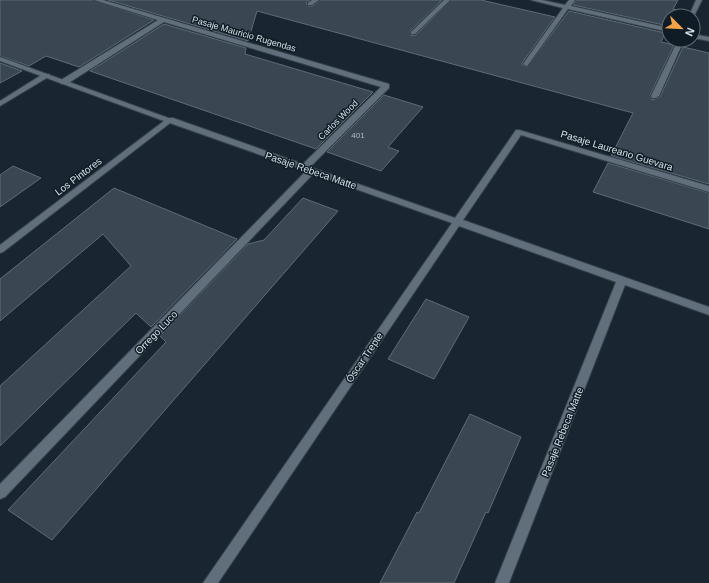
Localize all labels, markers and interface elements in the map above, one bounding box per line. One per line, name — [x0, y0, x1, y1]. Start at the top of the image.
north arrow — [661, 8, 701, 48]
street label: Pasaje Mauricio Rugendas — [191, 14, 298, 54]
text: N — [683, 26, 697, 38]
street label: Carlos Wood — [316, 98, 360, 142]
street label: Pasaje Laureano Guevara — [559, 128, 675, 173]
house number: 401 — [351, 131, 365, 140]
street label: Pasaje Rebeca Matte — [264, 150, 358, 191]
street label: Los Pintores — [53, 155, 104, 198]
street label: Orrego Luco — [133, 308, 180, 356]
street label: Óscar Trepte — [343, 329, 385, 384]
street label: Pasaje Rebeca Matte — [539, 385, 586, 479]

